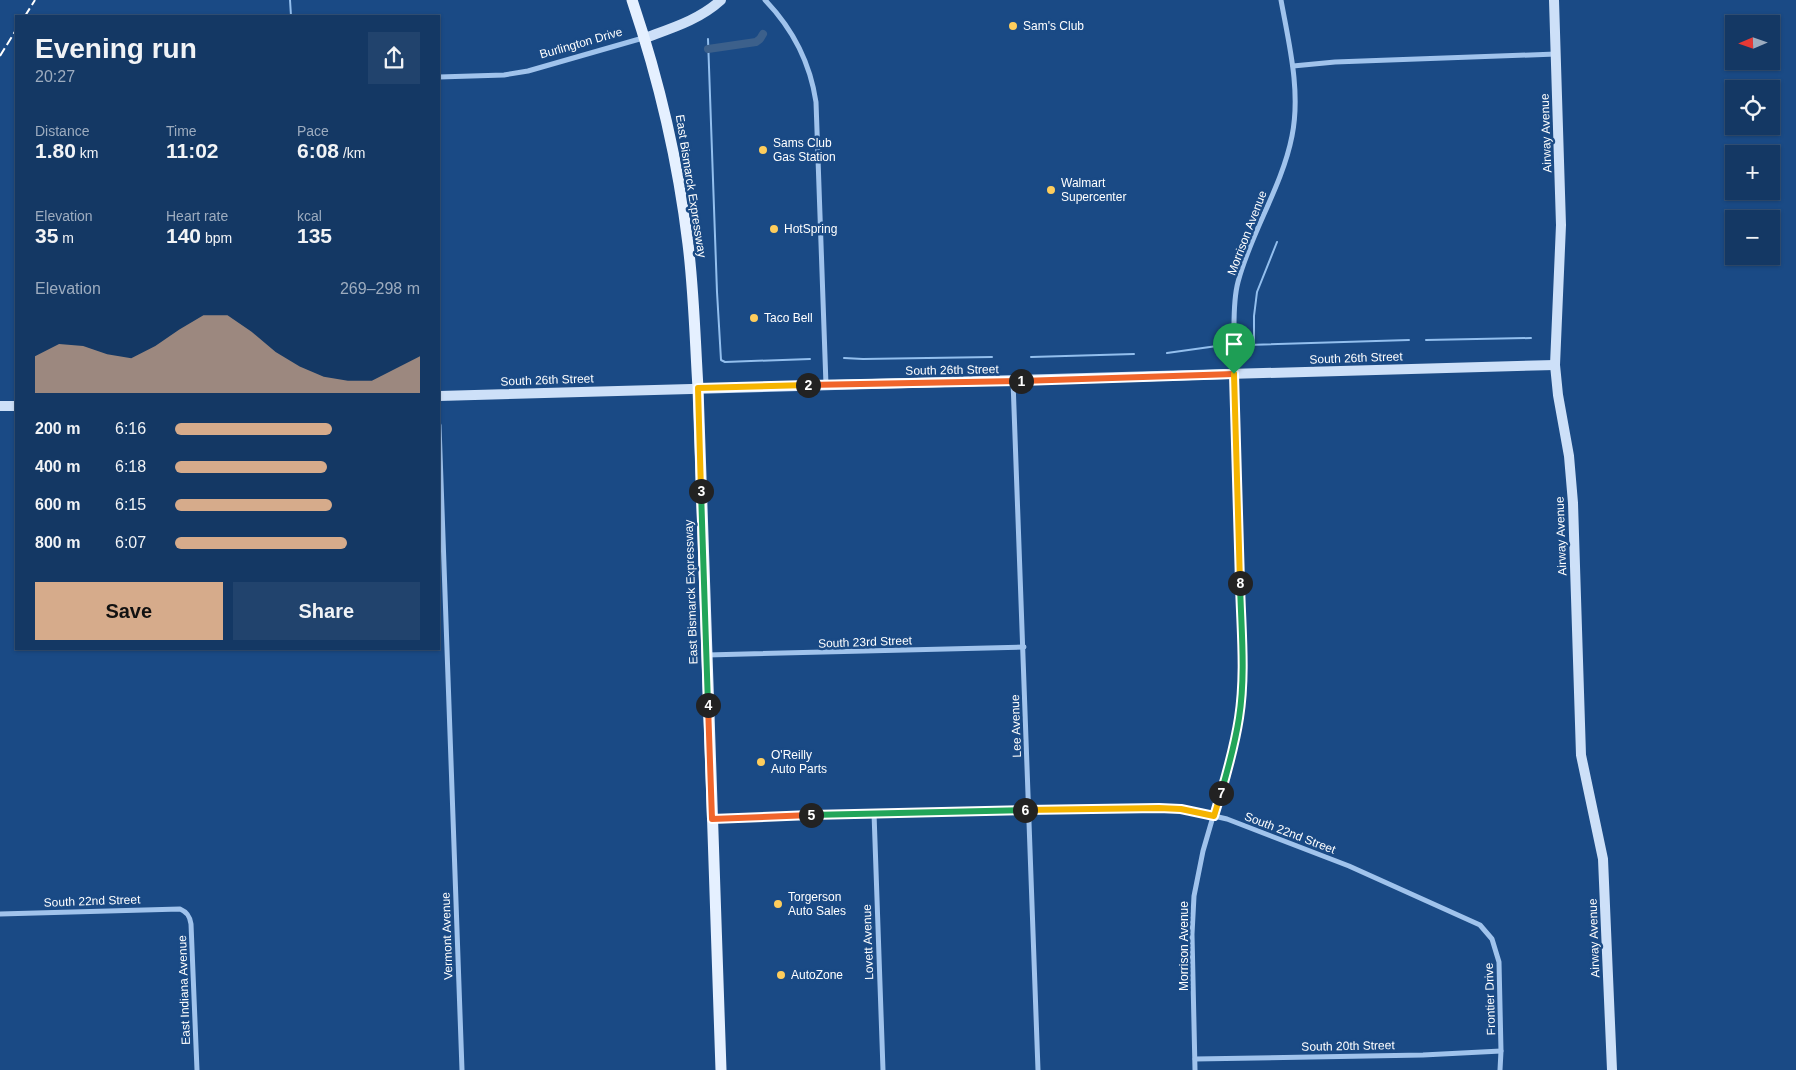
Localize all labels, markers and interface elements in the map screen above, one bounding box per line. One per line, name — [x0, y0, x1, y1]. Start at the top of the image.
north arrow — [1725, 15, 1780, 70]
map controls — [1725, 15, 1780, 265]
place label: Sam's Club — [1023, 19, 1084, 33]
marker: Sam's Club — [1007, 20, 1019, 32]
street label: Burlington Drive — [538, 24, 624, 61]
button: share — [368, 32, 420, 84]
text: Evening run — [35, 33, 197, 64]
text: 20:27 — [35, 68, 75, 85]
button: locate — [1725, 80, 1780, 135]
street label: Airway Avenue — [1538, 93, 1554, 173]
street label: East Bismarck Expressway — [673, 113, 709, 259]
text: Distance — [35, 123, 89, 139]
text: Time — [166, 123, 197, 139]
text: Pace — [297, 123, 329, 139]
place label: Sams Club Gas Station — [773, 136, 836, 164]
text: 1.80 — [35, 139, 76, 162]
text: 11:02 — [166, 139, 219, 162]
text: 6:08 — [297, 139, 339, 162]
marker: Sams Club Gas Station — [757, 144, 769, 156]
text: km — [76, 145, 98, 161]
text: /km — [339, 145, 365, 161]
button: + — [1725, 145, 1780, 200]
place label: Walmart Supercenter — [1061, 176, 1126, 204]
marker: Walmart Supercenter — [1045, 184, 1057, 196]
street label: Morrison Avenue — [1224, 188, 1270, 277]
text: Elevation — [35, 208, 93, 224]
text: Heart rate — [166, 208, 228, 224]
text: kcal — [297, 208, 322, 224]
button: − — [1725, 210, 1780, 265]
place label: HotSpring — [784, 222, 837, 236]
marker: HotSpring — [768, 223, 780, 235]
text: 35 — [35, 224, 58, 247]
text: 140 — [166, 224, 201, 247]
text: 135 — [297, 224, 332, 247]
text: m — [58, 230, 74, 246]
text: bpm — [201, 230, 232, 246]
text: Elevation — [35, 280, 101, 297]
text: 269–298 m — [340, 280, 420, 297]
place label: Taco Bell — [764, 311, 813, 325]
marker: Taco Bell — [748, 312, 760, 324]
pin — [1213, 323, 1255, 374]
icon: arrive — [1220, 330, 1248, 358]
street label: South 26th Street — [1309, 349, 1404, 367]
street label: South 26th Street — [905, 362, 999, 378]
pin: 1 — [1008, 368, 1034, 394]
street label: South 26th Street — [500, 371, 595, 389]
pin: 2 — [796, 372, 820, 398]
text: 1 — [1018, 373, 1025, 389]
text: 2 — [805, 377, 812, 393]
text: 200 m — [35, 420, 80, 437]
text: 6:16 — [115, 420, 146, 437]
text: 400 m — [35, 458, 80, 475]
text: 6:18 — [115, 458, 146, 475]
pin: 3 — [688, 478, 714, 504]
text: 3 — [698, 483, 705, 499]
text: 600 m — [35, 496, 80, 513]
text: 6:15 — [115, 496, 146, 513]
street label: Airway Avenue — [1553, 496, 1569, 576]
street label: East Bismarck Expressway — [681, 519, 701, 665]
text: 800 m — [35, 534, 80, 551]
text: 6:07 — [115, 534, 146, 551]
pin: 8 — [1228, 570, 1252, 596]
text: 8 — [1237, 575, 1244, 591]
button: Save — [35, 582, 223, 640]
button: Share — [233, 582, 420, 640]
street label: South 23rd Street — [818, 633, 913, 651]
pin: 4 — [696, 692, 720, 718]
street label: Lee Avenue — [1008, 694, 1024, 758]
text: 4 — [705, 697, 712, 713]
place label: O'Reilly Auto Parts — [771, 748, 827, 776]
marker: O'Reilly Auto Parts — [755, 756, 767, 768]
pin: 7 — [1208, 780, 1234, 806]
text: 7 — [1218, 785, 1225, 801]
pin: 6 — [1012, 798, 1038, 822]
pin: 5 — [798, 802, 824, 828]
text: 6 — [1022, 802, 1029, 818]
text: 5 — [808, 807, 815, 823]
street label: South 22nd Street — [1242, 809, 1338, 857]
place label: Torgerson Auto Sales — [788, 890, 846, 918]
street label: South 22nd Street — [43, 892, 141, 910]
street label: Vermont Avenue — [438, 892, 456, 980]
marker: Torgerson Auto Sales — [772, 898, 784, 910]
street label: Airway Avenue — [1586, 898, 1602, 978]
street label: Morrison Avenue — [1177, 901, 1191, 991]
street label: Lovett Avenue — [860, 904, 876, 980]
street label: East Indiana Avenue — [175, 935, 193, 1045]
street label: Frontier Drive — [1482, 962, 1498, 1036]
place label: AutoZone — [791, 968, 843, 982]
marker: AutoZone — [775, 969, 787, 981]
street label: South 20th Street — [1301, 1038, 1395, 1054]

